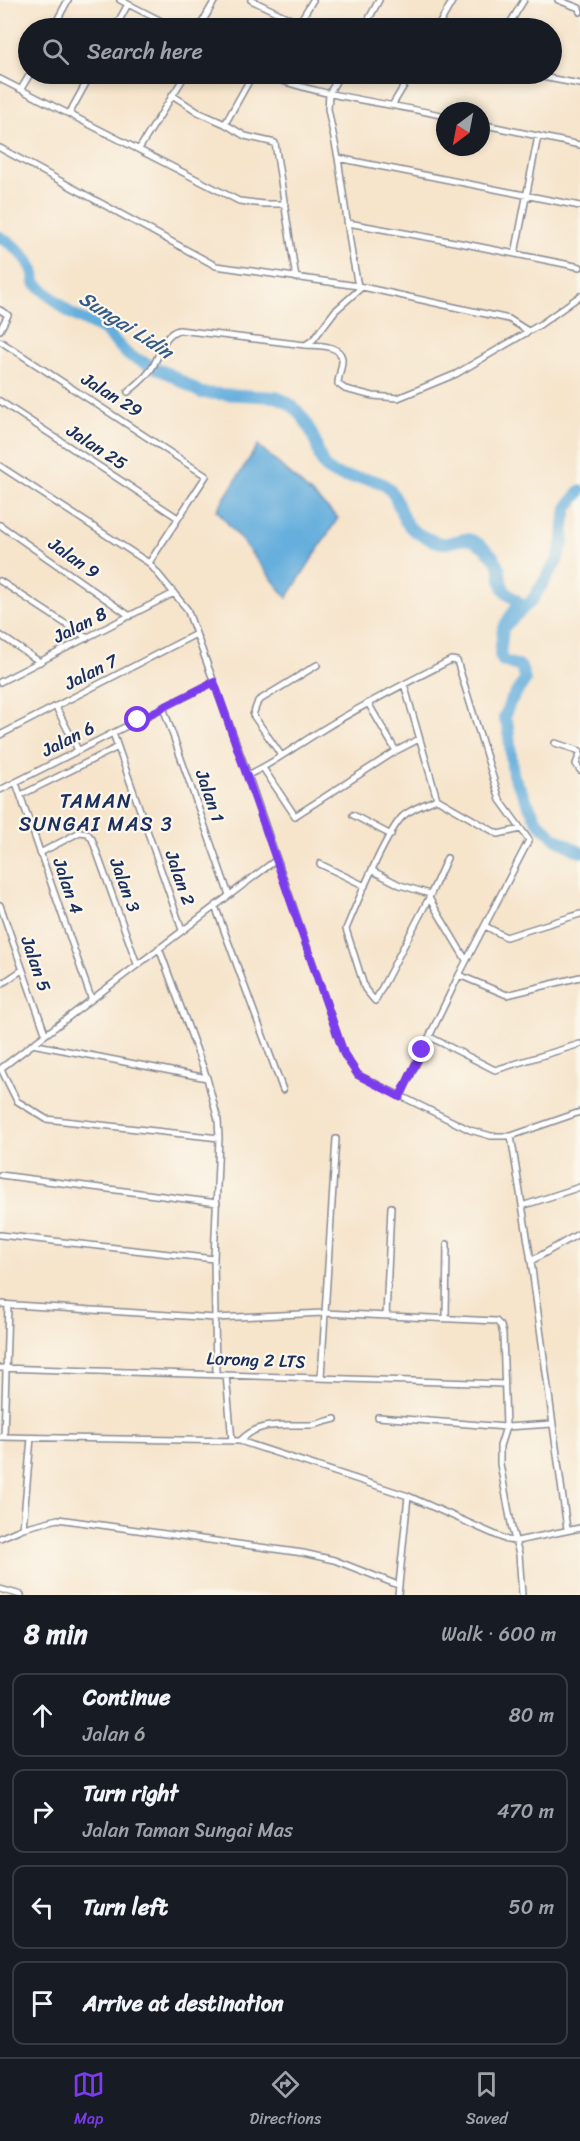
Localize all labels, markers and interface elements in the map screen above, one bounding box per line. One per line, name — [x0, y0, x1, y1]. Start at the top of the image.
search box — [18, 18, 562, 84]
text: Search here — [87, 32, 203, 71]
icon: search — [39, 35, 72, 68]
north arrow — [436, 102, 490, 156]
water label: Sungai Lidin — [72, 281, 182, 370]
street label: Jalan 29 — [74, 363, 149, 426]
street label: Jalan 25 — [59, 415, 134, 479]
street label: Jalan 9 — [41, 528, 107, 587]
street label: Jalan 8 — [47, 598, 113, 653]
street label: Jalan 7 — [58, 644, 125, 699]
route start — [124, 706, 150, 732]
street label: Jalan 6 — [35, 712, 100, 766]
street label: Jalan 1 — [186, 764, 234, 827]
district label: TAMAN SUNGAI MAS 3 — [19, 784, 173, 842]
street label: Jalan 2 — [155, 845, 204, 910]
street label: Jalan 3 — [100, 852, 150, 917]
street label: Jalan 4 — [43, 853, 92, 918]
street label: Jalan 5 — [11, 931, 60, 996]
route end — [408, 1036, 434, 1062]
street label: Lorong 2 LTS — [206, 1342, 306, 1378]
text: 8 min — [24, 1611, 88, 1657]
text: Walk · 600 m — [441, 1617, 556, 1652]
text: Continue — [83, 1678, 171, 1717]
text: 80 m — [509, 1698, 554, 1733]
icon: ahead — [26, 1699, 59, 1732]
text: Jalan 6 — [83, 1717, 146, 1752]
text: Turn right — [83, 1774, 178, 1813]
text: 470 m — [497, 1794, 554, 1829]
icon: right — [26, 1795, 59, 1828]
text: Jalan Taman Sungai Mas — [83, 1813, 293, 1848]
text: Turn left — [83, 1888, 168, 1927]
text: 50 m — [509, 1890, 554, 1925]
icon: left — [26, 1891, 59, 1924]
text: Arrive at destination — [83, 1984, 284, 2023]
icon: arrive — [26, 1987, 59, 2020]
tab: Map — [72, 2068, 105, 2133]
tab: Directions — [250, 2068, 321, 2133]
tab: Saved — [466, 2068, 508, 2133]

